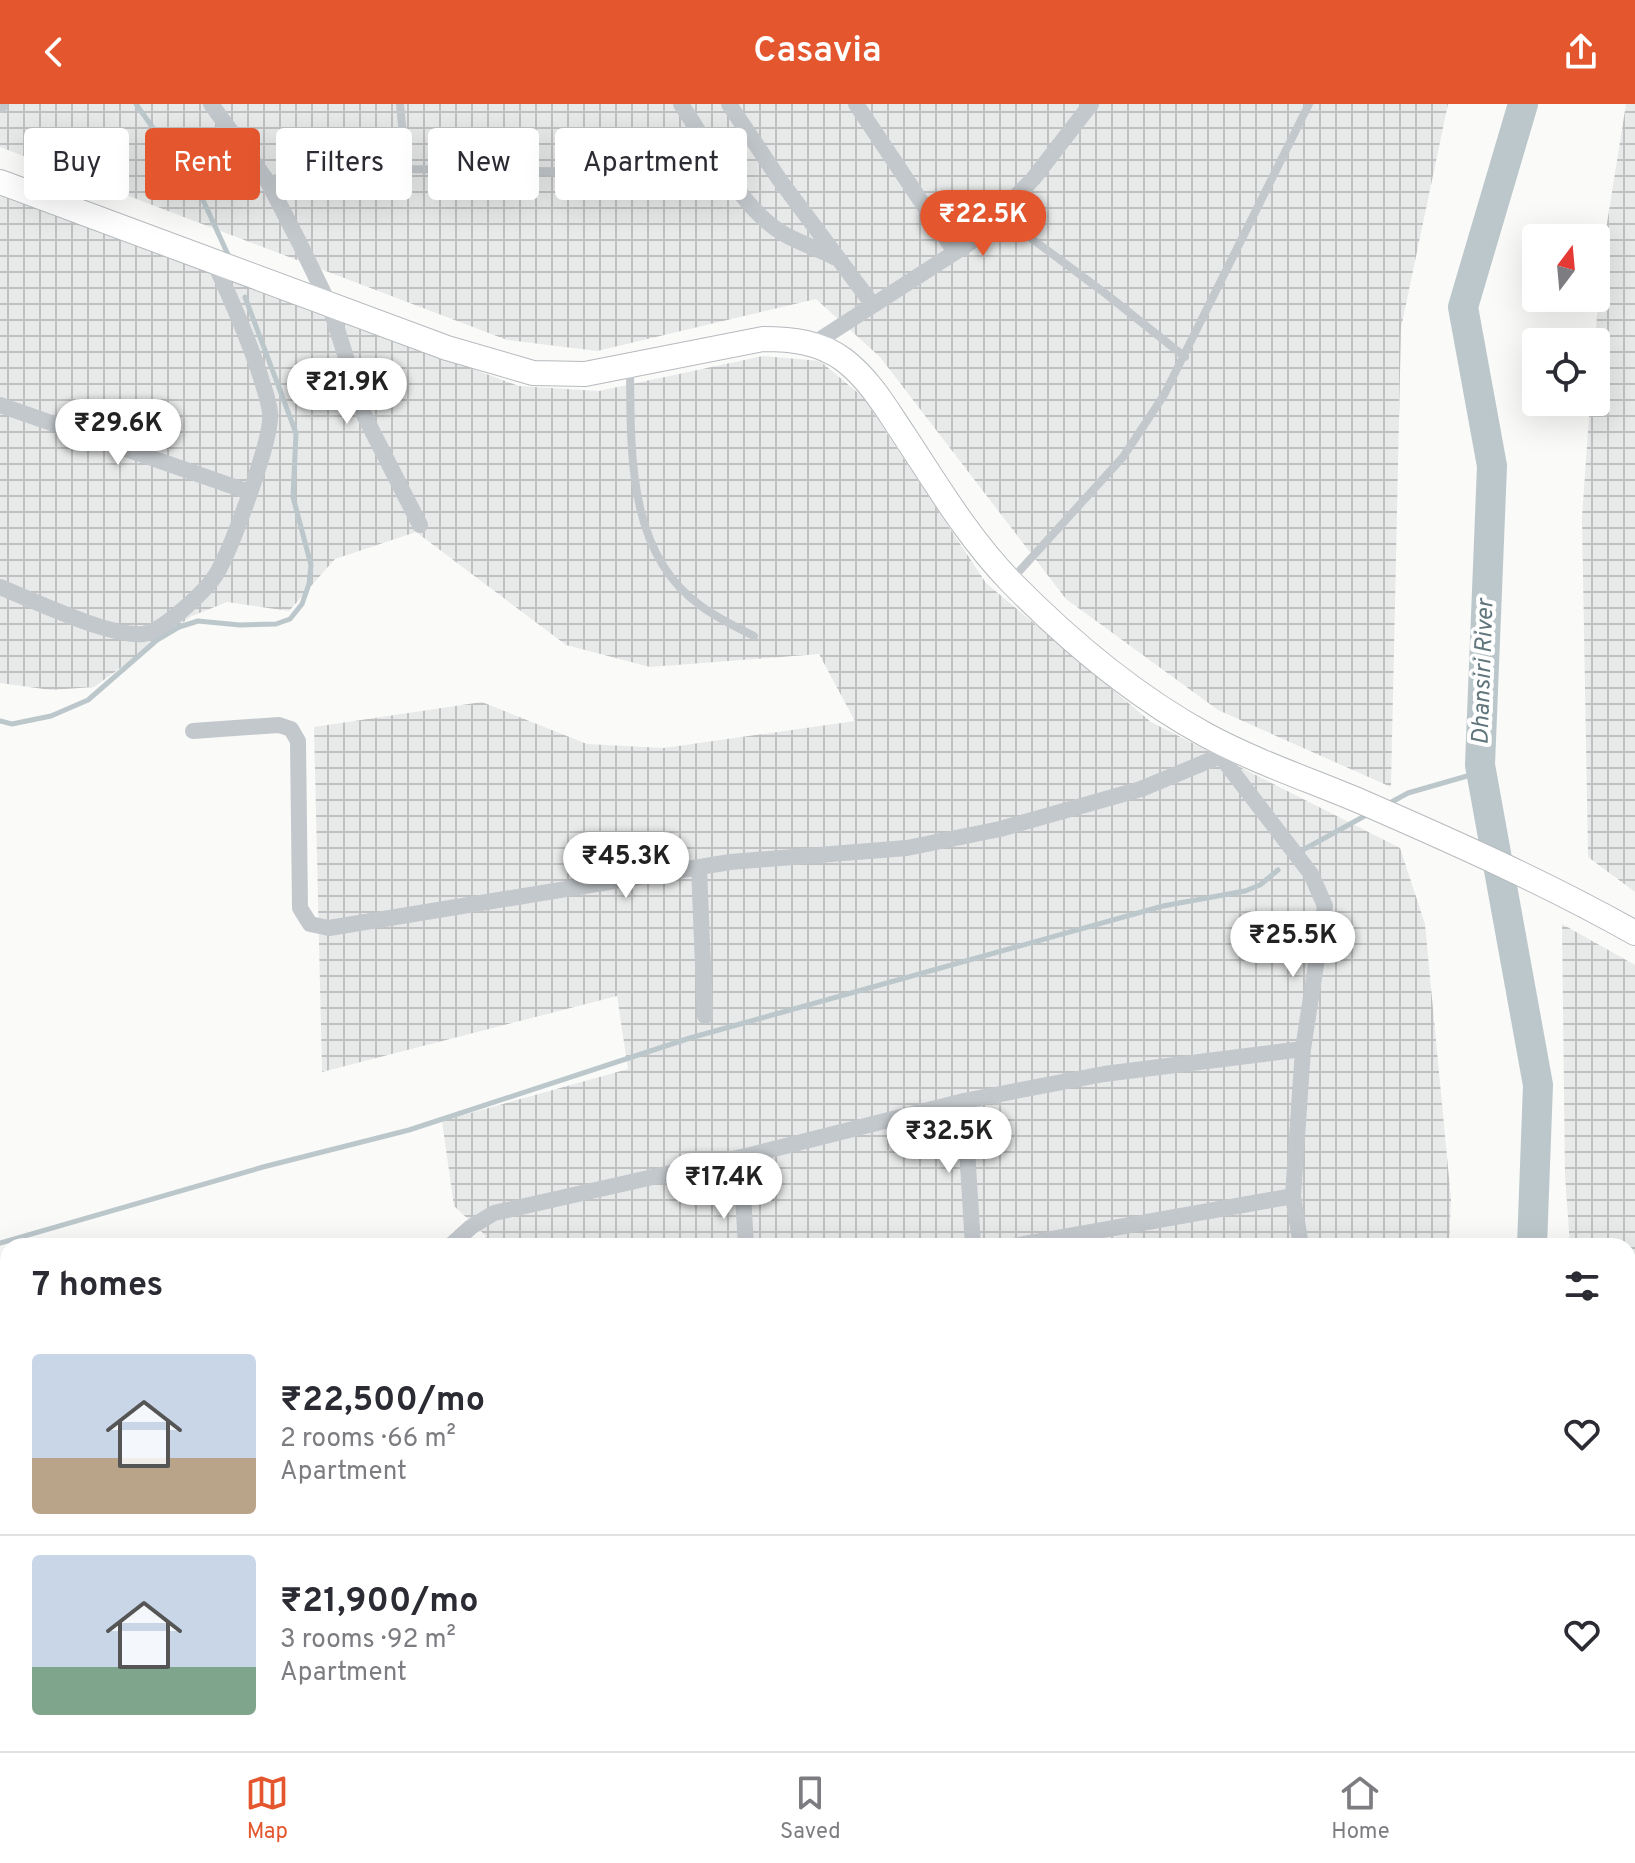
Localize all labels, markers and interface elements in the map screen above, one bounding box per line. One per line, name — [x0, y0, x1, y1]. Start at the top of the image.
text: Casavia — [753, 29, 882, 75]
icon: back — [32, 30, 76, 74]
icon: share — [1559, 30, 1603, 74]
chip: Buy — [24, 128, 129, 200]
chip: Rent — [145, 128, 260, 200]
chip: Filters — [276, 128, 412, 200]
chip: New — [428, 128, 539, 200]
chip: Apartment — [555, 128, 747, 200]
pin: ₹22.5K — [918, 190, 1048, 258]
text: ₹22.5K — [938, 199, 1028, 232]
north arrow — [1522, 224, 1610, 312]
map controls — [1522, 224, 1610, 416]
button: locate — [1522, 328, 1610, 416]
pin: ₹21.9K — [282, 358, 412, 426]
text: ₹21.9K — [305, 367, 389, 400]
pin: ₹29.6K — [53, 399, 183, 467]
text: ₹29.6K — [73, 408, 163, 441]
water label: Dhansiri River — [1466, 597, 1502, 745]
pin: ₹45.3K — [561, 832, 691, 900]
text: ₹45.3K — [581, 841, 671, 874]
pin: ₹25.5K — [1228, 911, 1358, 979]
text: ₹25.5K — [1248, 920, 1338, 953]
pin: ₹32.5K — [884, 1107, 1014, 1175]
text: ₹32.5K — [905, 1116, 993, 1149]
pin: ₹17.4K — [659, 1153, 789, 1221]
text: ₹17.4K — [684, 1162, 764, 1195]
icon: filters — [1560, 1264, 1604, 1308]
text: 7 homes — [32, 1265, 163, 1308]
text: ₹22,500/mo — [280, 1380, 485, 1423]
icon: home — [96, 1386, 192, 1482]
icon: heart — [1560, 1412, 1604, 1456]
text: 2 rooms · 66 m² — [280, 1423, 456, 1456]
text: Apartment — [280, 1456, 407, 1489]
text: ₹21,900/mo — [280, 1581, 478, 1624]
icon: home — [96, 1587, 192, 1683]
icon: heart — [1560, 1613, 1604, 1657]
text: 3 rooms · 92 m² — [280, 1624, 456, 1657]
text: Apartment — [280, 1657, 407, 1690]
tab: Map — [245, 1771, 289, 1846]
tab: Saved — [780, 1771, 841, 1846]
tab: Home — [1331, 1771, 1390, 1846]

